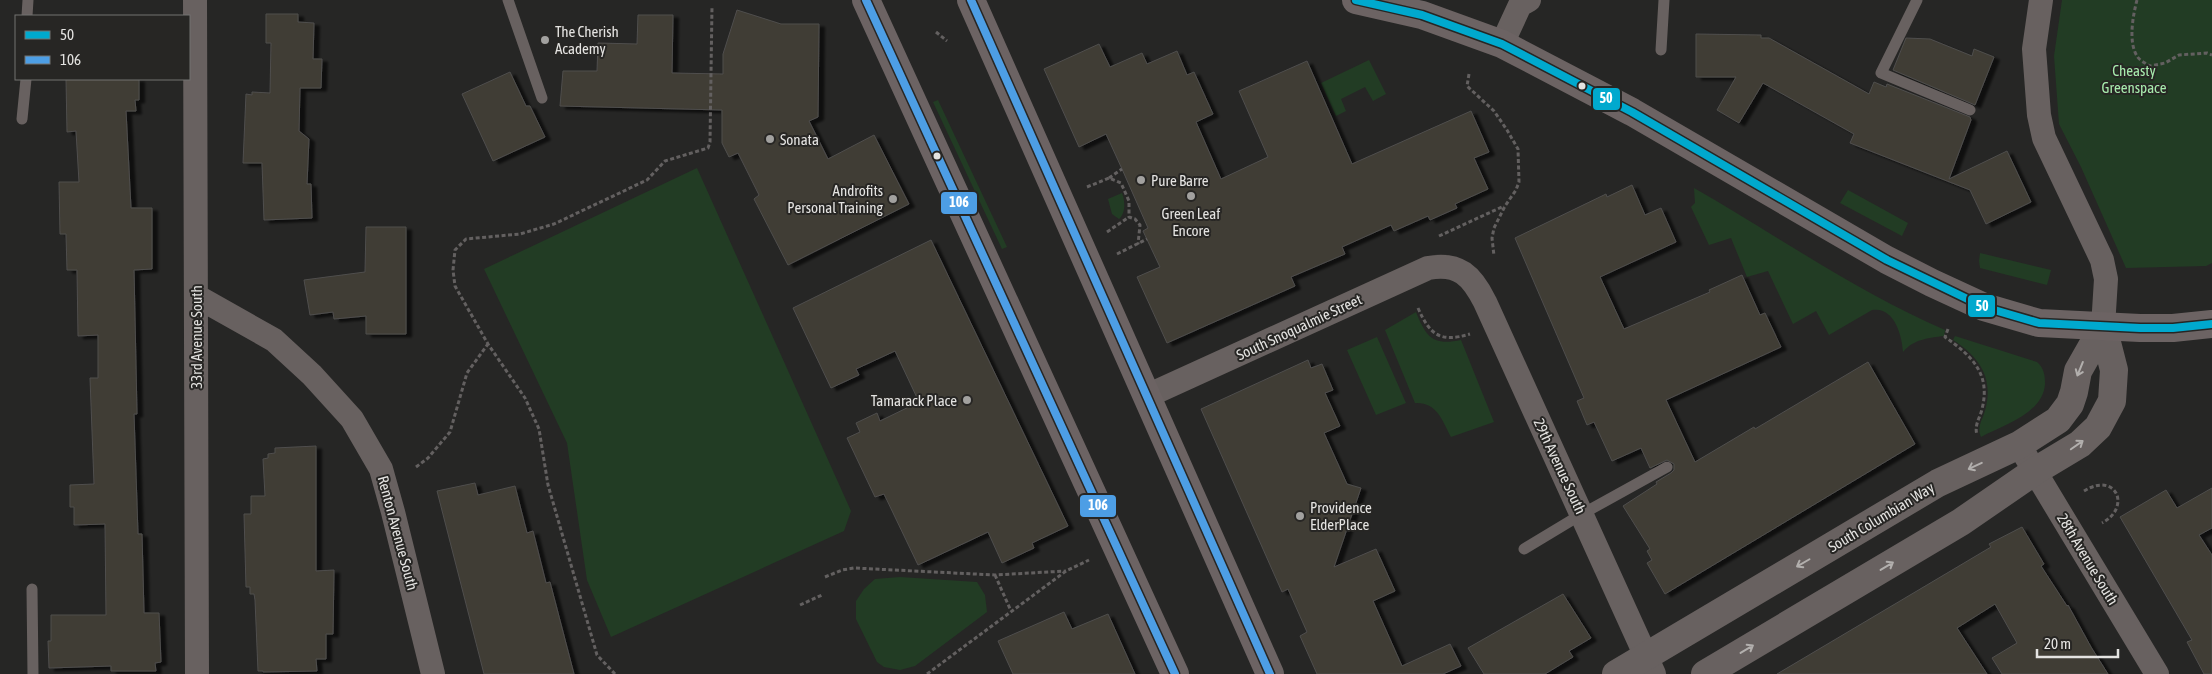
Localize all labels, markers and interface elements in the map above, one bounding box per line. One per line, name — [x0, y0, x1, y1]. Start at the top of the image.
legend — [15, 15, 190, 80]
place label: The Cherish Academy — [555, 23, 619, 57]
text: 50 — [60, 26, 74, 43]
marker: The Cherish Academy — [539, 34, 551, 46]
text: 106 — [60, 51, 81, 68]
park label: Cheasty Greenspace — [2102, 62, 2167, 96]
unlabelled marker — [1577, 81, 1587, 91]
line badge: 50 — [1592, 87, 1621, 111]
text: 50 — [1599, 90, 1613, 106]
place label: Sonata — [780, 131, 819, 148]
marker: Sonata — [764, 133, 776, 145]
unlabelled marker — [932, 151, 942, 161]
place label: Pure Barre — [1151, 172, 1209, 189]
marker: Pure Barre — [1135, 174, 1147, 186]
place label: Androfits Personal Training — [787, 182, 884, 216]
marker: Green Leaf Encore — [1185, 190, 1197, 202]
line badge: 106 — [940, 191, 978, 215]
marker: Androfits Personal Training — [887, 193, 899, 205]
text: 106 — [949, 194, 969, 210]
place label: Green Leaf Encore — [1162, 205, 1220, 239]
street label: 33rd Avenue South — [188, 285, 205, 389]
street label: South Snoqualmie Street — [1234, 291, 1364, 363]
line badge: 50 — [1967, 294, 1996, 318]
text: 50 — [1975, 298, 1989, 314]
one-way arrow — [2075, 361, 2084, 376]
place label: Tamarack Place — [871, 392, 957, 409]
marker: Tamarack Place — [961, 394, 973, 406]
street label: 29th Avenue South — [1530, 415, 1590, 517]
one-way arrow — [2069, 440, 2083, 450]
one-way arrow — [1968, 461, 1983, 471]
street label: Renton Avenue South — [375, 474, 421, 592]
street label: South Columbian Way — [1825, 479, 1937, 555]
line badge: 106 — [1079, 494, 1117, 518]
text: 106 — [1088, 497, 1108, 513]
place label: Providence ElderPlace — [1310, 499, 1372, 533]
marker: Providence ElderPlace — [1294, 510, 1306, 522]
street label: 28th Avenue South — [2054, 510, 2122, 608]
one-way arrow — [1797, 558, 1811, 568]
one-way arrow — [1879, 561, 1893, 571]
scale bar — [2037, 626, 2118, 658]
text: 20 m — [2044, 635, 2071, 652]
one-way arrow — [1739, 644, 1753, 654]

